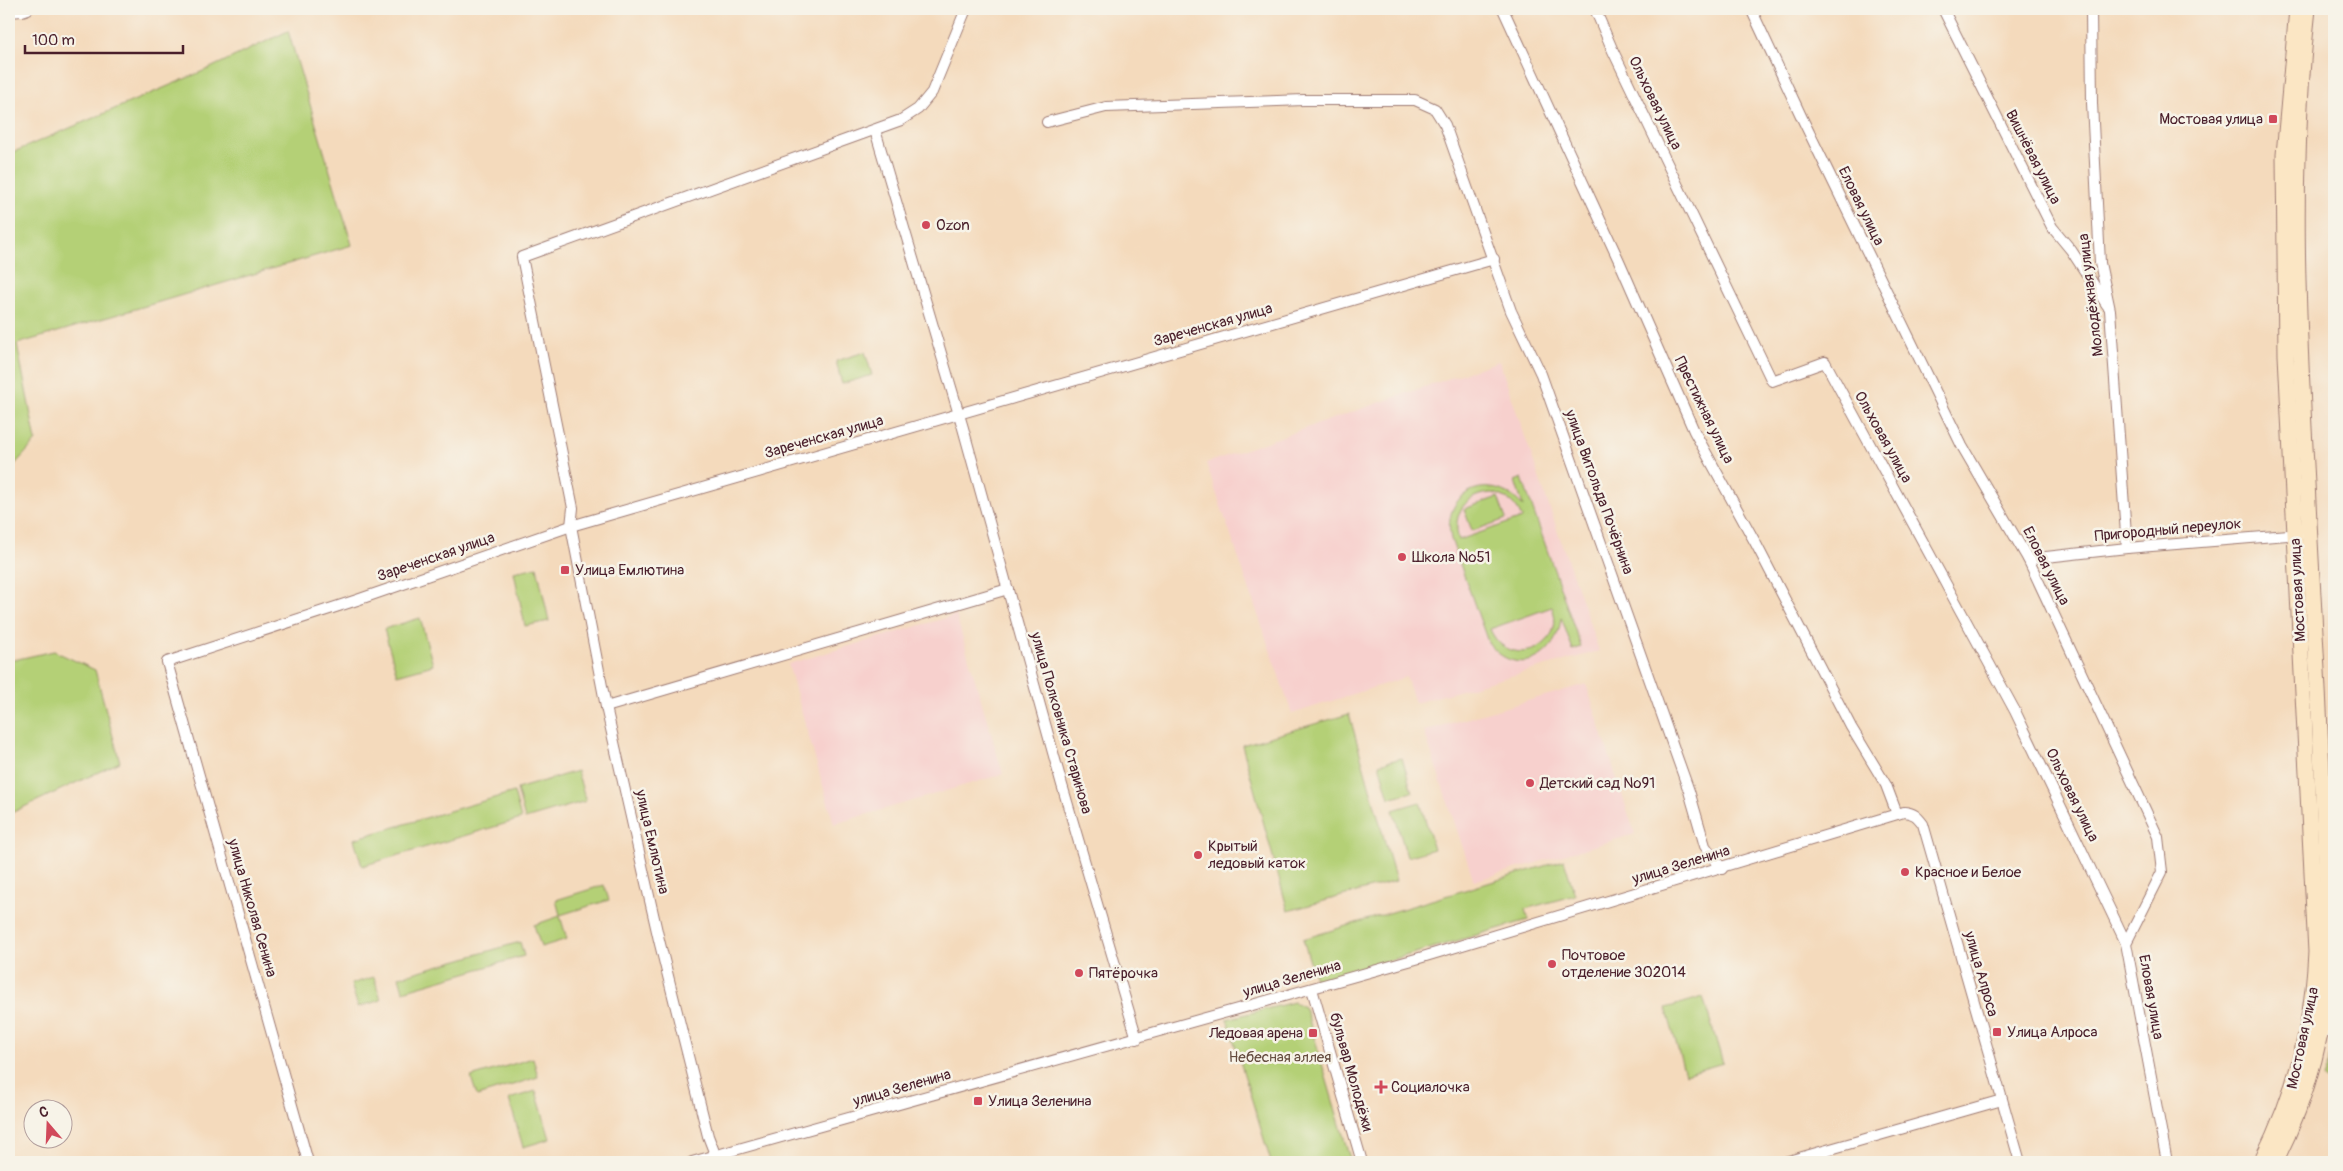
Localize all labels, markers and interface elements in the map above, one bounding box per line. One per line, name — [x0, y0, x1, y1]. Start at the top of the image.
scale bar — [25, 22, 182, 54]
text: 100 m — [32, 31, 75, 50]
street label: Ольховая улица — [1624, 53, 1686, 153]
street label: Вишнёвая улица — [2001, 107, 2065, 207]
place label: Мостовая улица — [2159, 110, 2263, 129]
marker: Мостовая улица — [2267, 113, 2279, 125]
street label: Еловая улица — [1834, 163, 1888, 249]
place label: Ozon — [936, 216, 970, 235]
marker: Ozon — [920, 219, 932, 231]
street label: Молодёжная улица — [2074, 232, 2108, 358]
street label: Зареченская улица — [1151, 299, 1275, 351]
street label: Престижная улица — [1670, 353, 1738, 467]
street label: Ольховая улица — [1850, 388, 1916, 486]
street label: улица Витольда Почёрнина — [1560, 406, 1638, 577]
street label: Зареченская улица — [762, 411, 886, 463]
street label: Пригородный переулок — [2094, 514, 2242, 546]
street label: Еловая улица — [2018, 523, 2074, 609]
street label: Зареченская улица — [375, 528, 497, 586]
street label: Мостовая улица — [2286, 538, 2310, 642]
place label: Школа №51 — [1412, 548, 1490, 567]
marker: Школа №51 — [1396, 551, 1408, 563]
place label: Улица Емлютина — [575, 561, 684, 580]
marker: Улица Емлютина — [559, 564, 571, 576]
street label: улица Полковника Старинова — [1026, 629, 1096, 816]
street label: Ольховая улица — [2041, 745, 2103, 845]
place label: Детский сад №91 — [1539, 774, 1655, 793]
marker: Детский сад №91 — [1524, 777, 1536, 789]
street label: улица Емлютина — [631, 787, 673, 896]
street label: улица Николая Сенина — [223, 836, 281, 979]
place label: Крытый ледовый каток — [1208, 837, 1306, 873]
street label: улица Зеленина — [1629, 841, 1732, 889]
marker: Крытый ледовый каток — [1192, 849, 1204, 861]
place label: Красное и Белое — [1915, 863, 2022, 882]
marker: Красное и Белое — [1899, 866, 1911, 878]
street label: улица Алроса — [1959, 928, 2002, 1019]
place label: Почтовое отделение 302014 — [1562, 946, 1686, 982]
street label: Еловая улица — [2134, 953, 2168, 1041]
street label: улица Зеленина — [1240, 956, 1343, 1002]
marker: Почтовое отделение 302014 — [1546, 958, 1558, 970]
place label: Пятёрочка — [1089, 964, 1158, 983]
marker: Пятёрочка — [1073, 967, 1085, 979]
street label: Мостовая улица — [2283, 985, 2323, 1091]
street label: бульвар Молодёжи — [1325, 1010, 1377, 1134]
place label: Улица Алроса — [2007, 1023, 2098, 1042]
place label: Ледовая арена — [1208, 1024, 1303, 1043]
marker: Улица Алроса — [1991, 1026, 2003, 1038]
marker: Ледовая арена — [1307, 1027, 1319, 1039]
park label: Небесная аллея — [1229, 1048, 1331, 1067]
street label: улица Зеленина — [850, 1065, 953, 1111]
place label: Социалочка — [1391, 1078, 1470, 1097]
marker: Социалочка — [1375, 1081, 1387, 1093]
place label: Улица Зеленина — [988, 1092, 1092, 1111]
marker: Улица Зеленина — [972, 1095, 984, 1107]
north arrow — [22, 1098, 72, 1148]
text: С — [37, 1103, 51, 1122]

